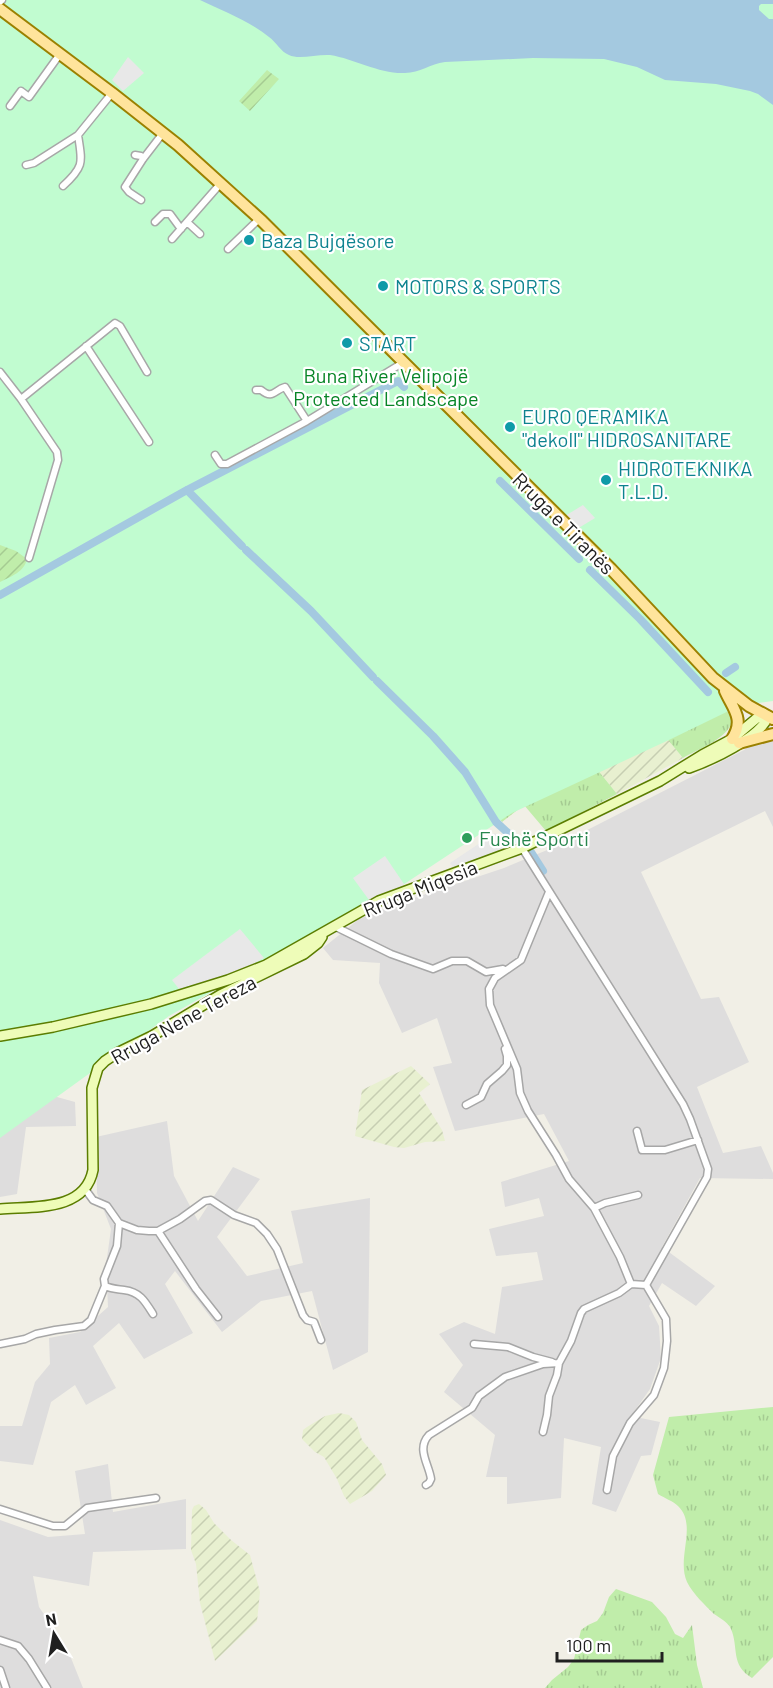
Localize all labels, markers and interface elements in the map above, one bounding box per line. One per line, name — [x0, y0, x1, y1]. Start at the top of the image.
place label: Baza Bujqësore — [261, 228, 395, 252]
marker: Baza Bujqësore — [242, 233, 256, 247]
place label: MOTORS & SPORTS — [395, 274, 561, 298]
marker: MOTORS & SPORTS — [376, 279, 390, 293]
place label: START — [359, 331, 416, 355]
marker: START — [340, 336, 354, 350]
park label: Buna River Velipojë Protected Landscape — [293, 363, 479, 410]
place label: EURO QERAMIKA "dekoll" HIDROSANITARE — [522, 404, 731, 451]
marker: EURO QERAMIKA "dekoll" HIDROSANITARE — [503, 420, 517, 434]
place label: HIDROTEKNIKA T.L.D. — [618, 456, 752, 503]
street label: Rruga e Tiranës — [508, 467, 620, 579]
marker: HIDROTEKNIKA T.L.D. — [599, 473, 613, 487]
place label: Fushë Sporti — [479, 826, 589, 850]
marker: Fushë Sporti — [460, 831, 474, 845]
street label: Rruga Miqesia — [359, 854, 481, 922]
street label: Rruga Nene Tereza — [106, 969, 260, 1069]
north arrow — [24, 1604, 84, 1664]
text: N — [44, 1608, 58, 1629]
scale bar — [557, 1625, 662, 1663]
text: 100 m — [566, 1634, 611, 1656]

